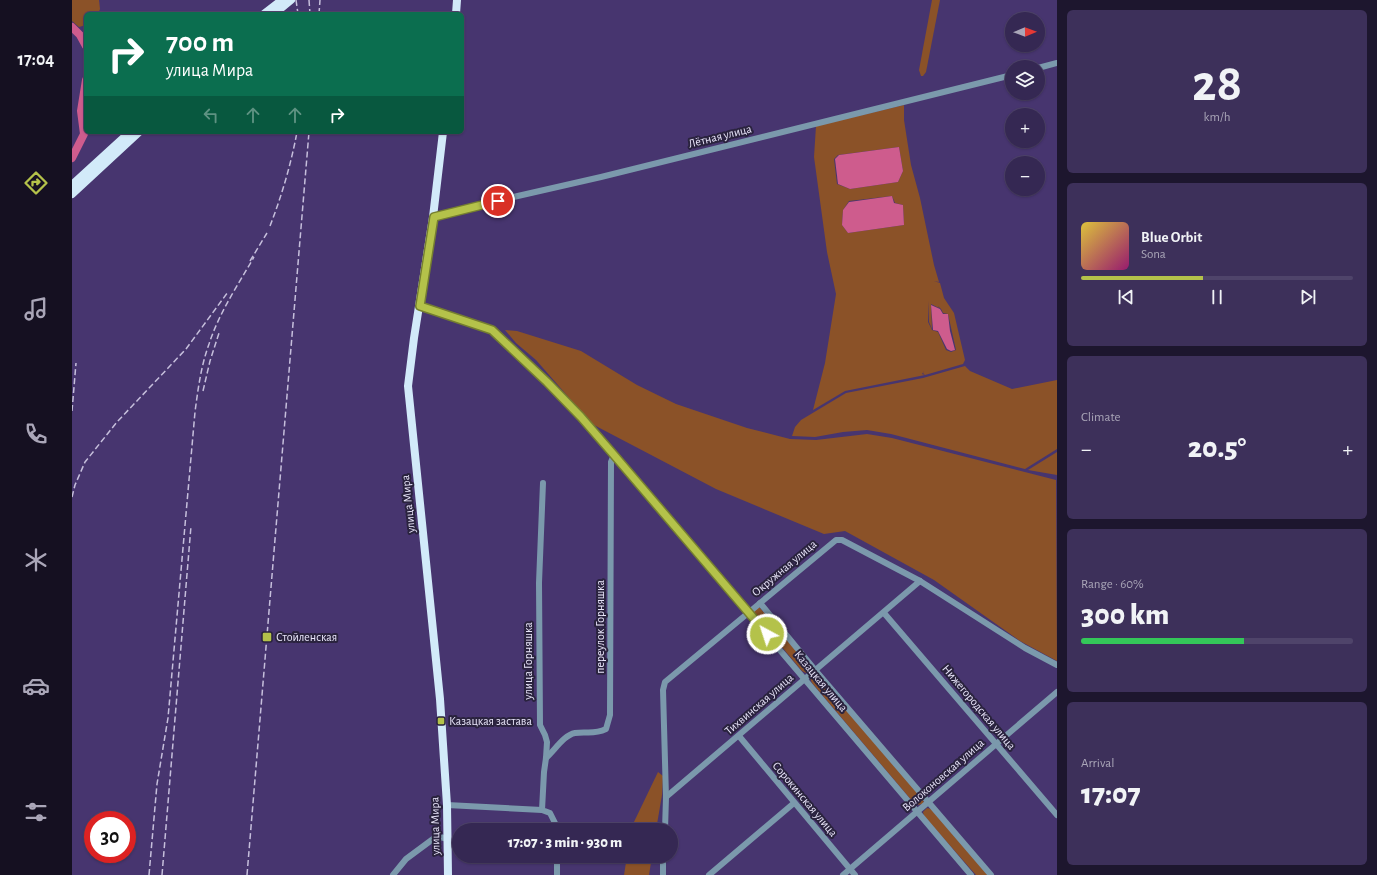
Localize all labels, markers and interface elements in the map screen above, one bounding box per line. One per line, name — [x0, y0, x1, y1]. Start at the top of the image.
north arrow — [1005, 12, 1045, 52]
map controls — [1005, 12, 1045, 196]
icon: right — [100, 28, 152, 80]
text: 700 m — [166, 29, 234, 57]
text: 17:04 — [18, 51, 54, 69]
text: 28 — [1192, 58, 1242, 110]
button: layers — [1005, 60, 1045, 100]
text: улица Мира — [166, 62, 253, 80]
icon: left — [200, 104, 222, 126]
icon: ahead — [242, 104, 264, 126]
icon: ahead — [284, 104, 306, 126]
icon: right — [326, 104, 348, 126]
button: + — [1005, 108, 1045, 148]
text: km/h — [1204, 111, 1230, 124]
street label: Лётная улица — [687, 122, 754, 151]
button: − — [1005, 156, 1045, 196]
icon: directions — [22, 169, 50, 197]
pin — [481, 184, 515, 218]
icon: arrive — [487, 190, 509, 212]
text: Blue Orbit — [1141, 230, 1202, 245]
text: Sona — [1141, 248, 1166, 261]
icon: previous — [1115, 286, 1137, 308]
icon: pause — [1206, 286, 1228, 308]
icon: next — [1297, 286, 1319, 308]
icon: music — [22, 295, 50, 323]
text: Climate — [1081, 411, 1120, 424]
icon: phone — [22, 420, 50, 448]
text: 20.5° — [1188, 433, 1246, 463]
text: − — [1081, 438, 1092, 460]
text: + — [1342, 438, 1353, 460]
street label: улица Мира — [399, 474, 418, 535]
street label: Окружная улица — [749, 537, 820, 599]
icon: climate — [22, 546, 50, 574]
text: Range · 60% — [1081, 578, 1144, 591]
street label: переулок Горняшка — [594, 580, 607, 674]
text: 300 km — [1081, 600, 1169, 630]
position arrow — [746, 613, 788, 655]
street label: улица Горняшка — [522, 622, 535, 701]
marker: Стойленская — [261, 631, 273, 643]
place label: Стойленская — [276, 631, 337, 643]
street label: Казацкая улица — [791, 648, 850, 715]
street label: Нижегородская улица — [939, 662, 1018, 753]
street label: Тихвинская улица — [723, 671, 796, 738]
icon: car — [22, 672, 50, 700]
place label: Казацкая застава — [449, 715, 532, 727]
marker: Казацкая застава — [436, 716, 446, 726]
street label: Волоконовская улица — [900, 736, 987, 814]
text: Arrival — [1081, 757, 1114, 770]
street label: Сорокинская улица — [769, 759, 840, 840]
text: 17:07 — [1081, 779, 1141, 809]
street label: улица Мира — [428, 796, 443, 856]
icon: filters — [22, 798, 50, 826]
speed limit sign: 30 — [84, 811, 136, 863]
text: 17:07 · 3 min · 930 m — [508, 835, 622, 850]

